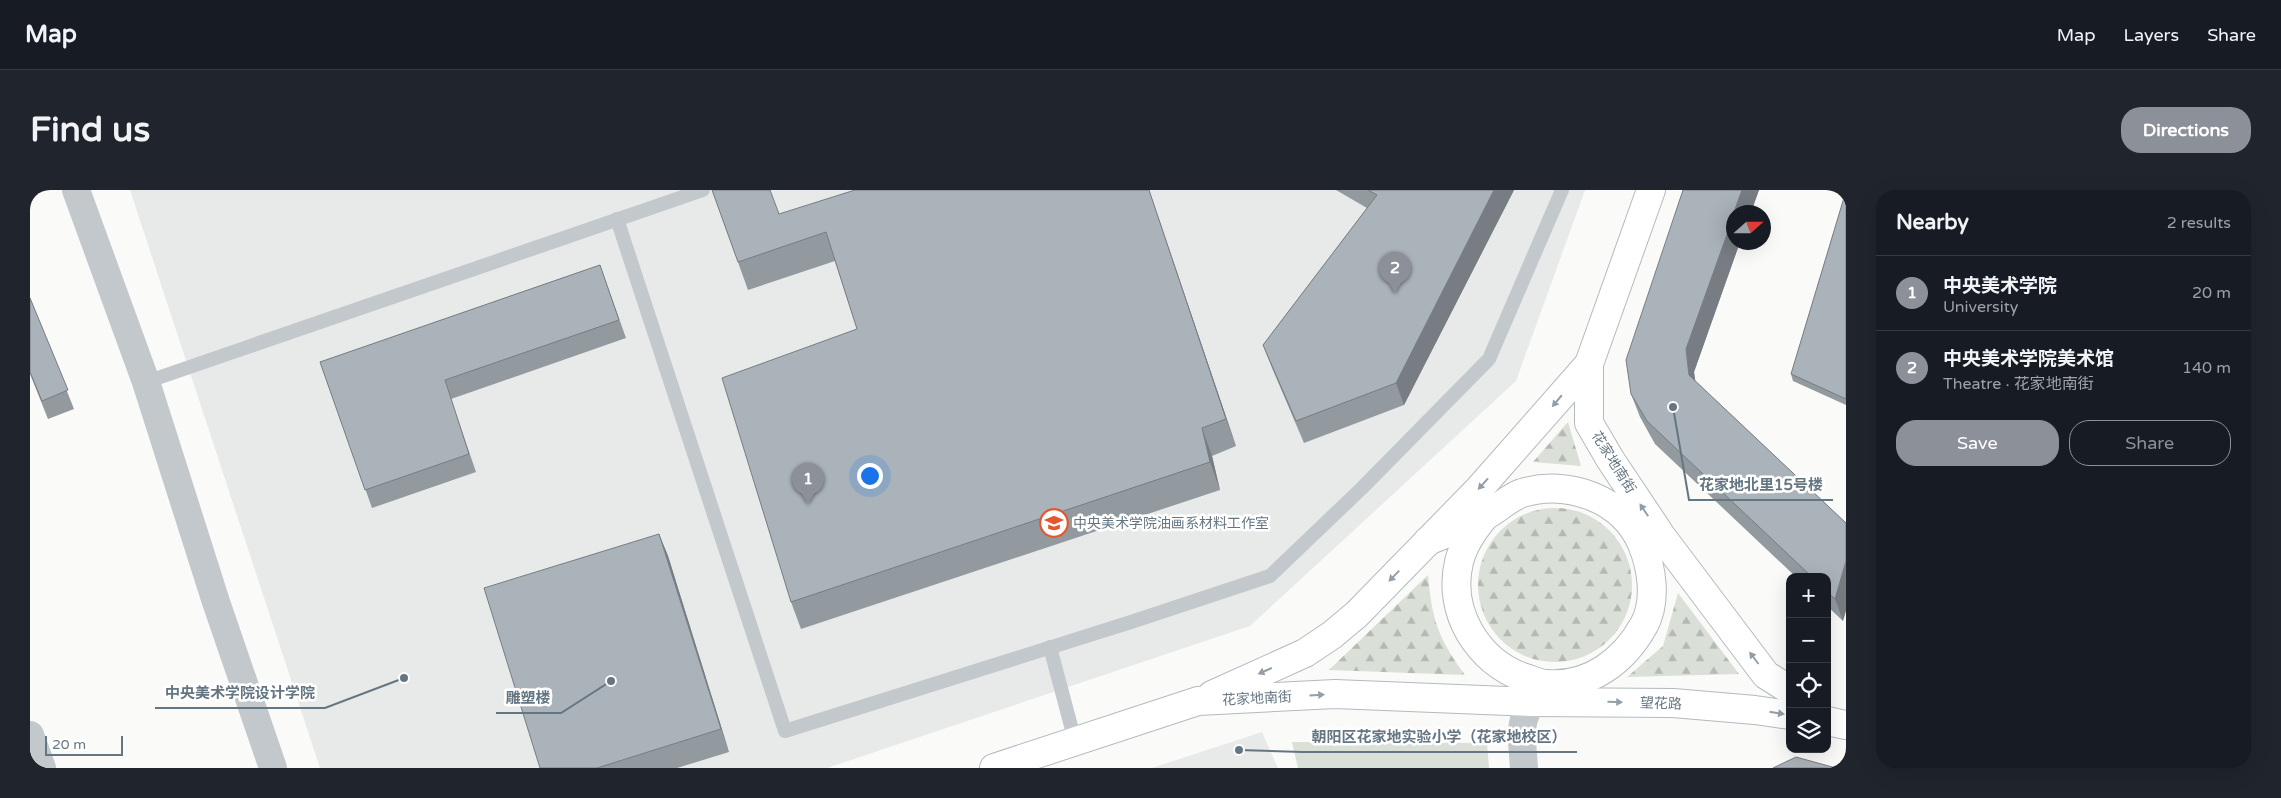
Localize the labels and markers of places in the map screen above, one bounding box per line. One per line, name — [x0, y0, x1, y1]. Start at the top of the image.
pin: 2 — [1379, 252, 1411, 293]
pin: 1 — [792, 463, 824, 504]
callout: 花家地北里15号楼 — [1689, 470, 1833, 500]
school or university icon: 中央美术学院油画系材料工作室 — [1039, 508, 1069, 538]
place label: 中央美术学院油画系材料工作室 — [1073, 515, 1269, 532]
callout: 中央美术学院设计学院 — [155, 678, 325, 708]
callout: 雕塑楼 — [496, 683, 561, 713]
callout: 朝阳区花家地实验小学（花家地校区） — [1302, 722, 1577, 752]

